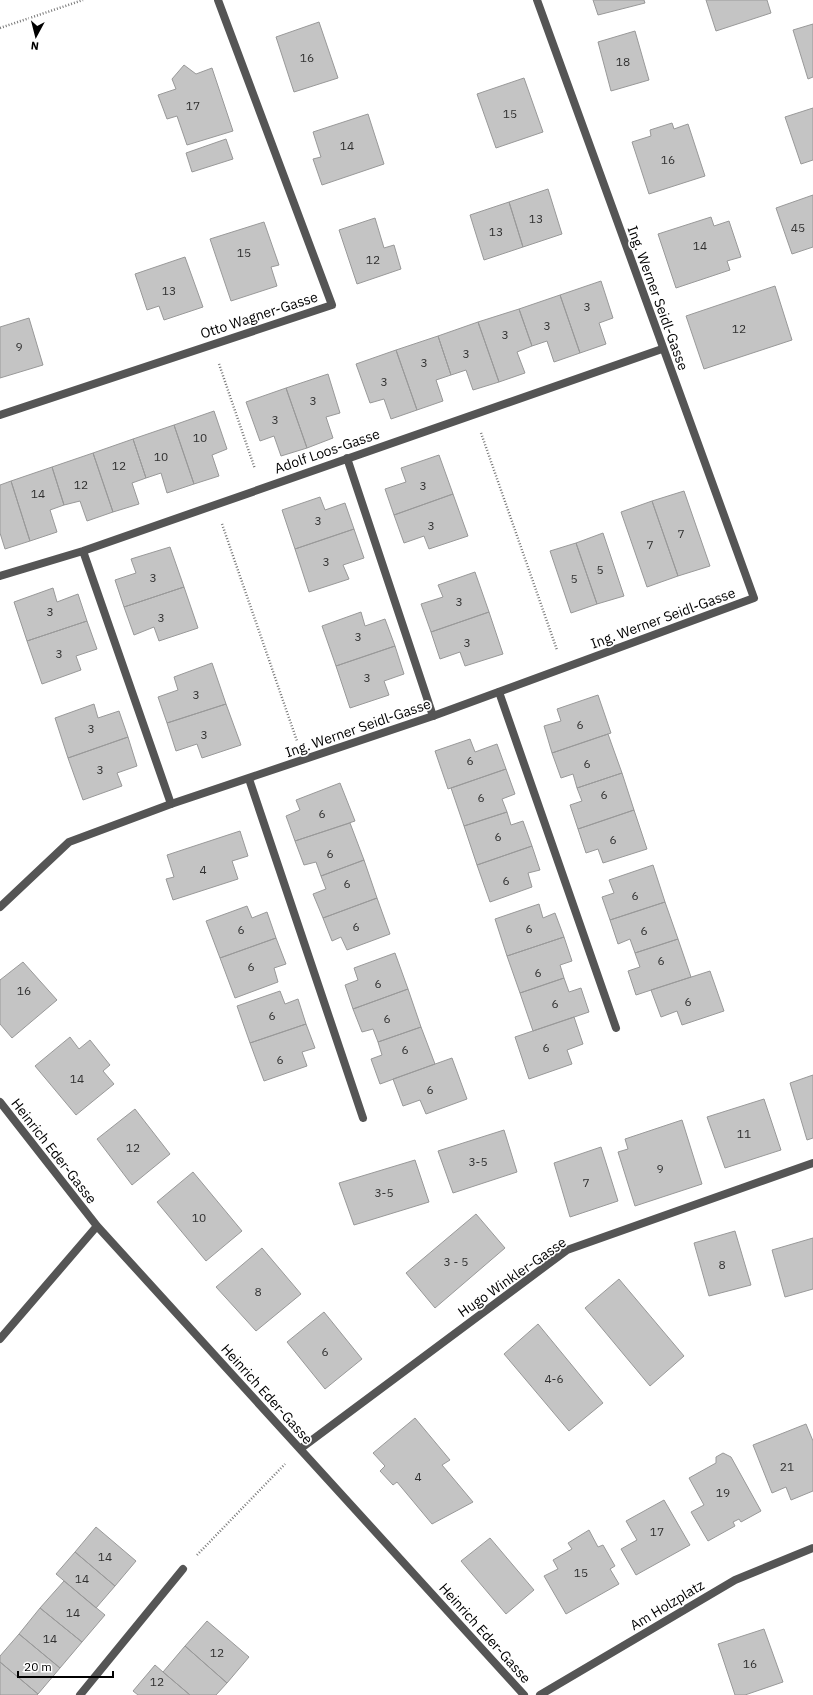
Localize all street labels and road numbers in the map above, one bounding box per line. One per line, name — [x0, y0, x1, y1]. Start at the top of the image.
street label: Ing. Werner Seidl-Gasse — [623, 223, 693, 373]
street label: Otto Wagner-Gasse — [198, 287, 320, 343]
street label: Adolf Loos-Gasse — [272, 424, 382, 477]
street label: Ing. Werner Seidl-Gasse — [588, 583, 738, 653]
street label: Ing. Werner Seidl-Gasse — [283, 695, 433, 761]
street label: Heinrich Eder-Gasse — [7, 1095, 101, 1208]
street label: Hugo Winkler-Gasse — [454, 1233, 570, 1321]
street label: Heinrich Eder-Gasse — [217, 1340, 317, 1448]
street label: Am Holzplatz — [627, 1576, 708, 1634]
street label: Heinrich Eder-Gasse — [435, 1579, 535, 1687]

